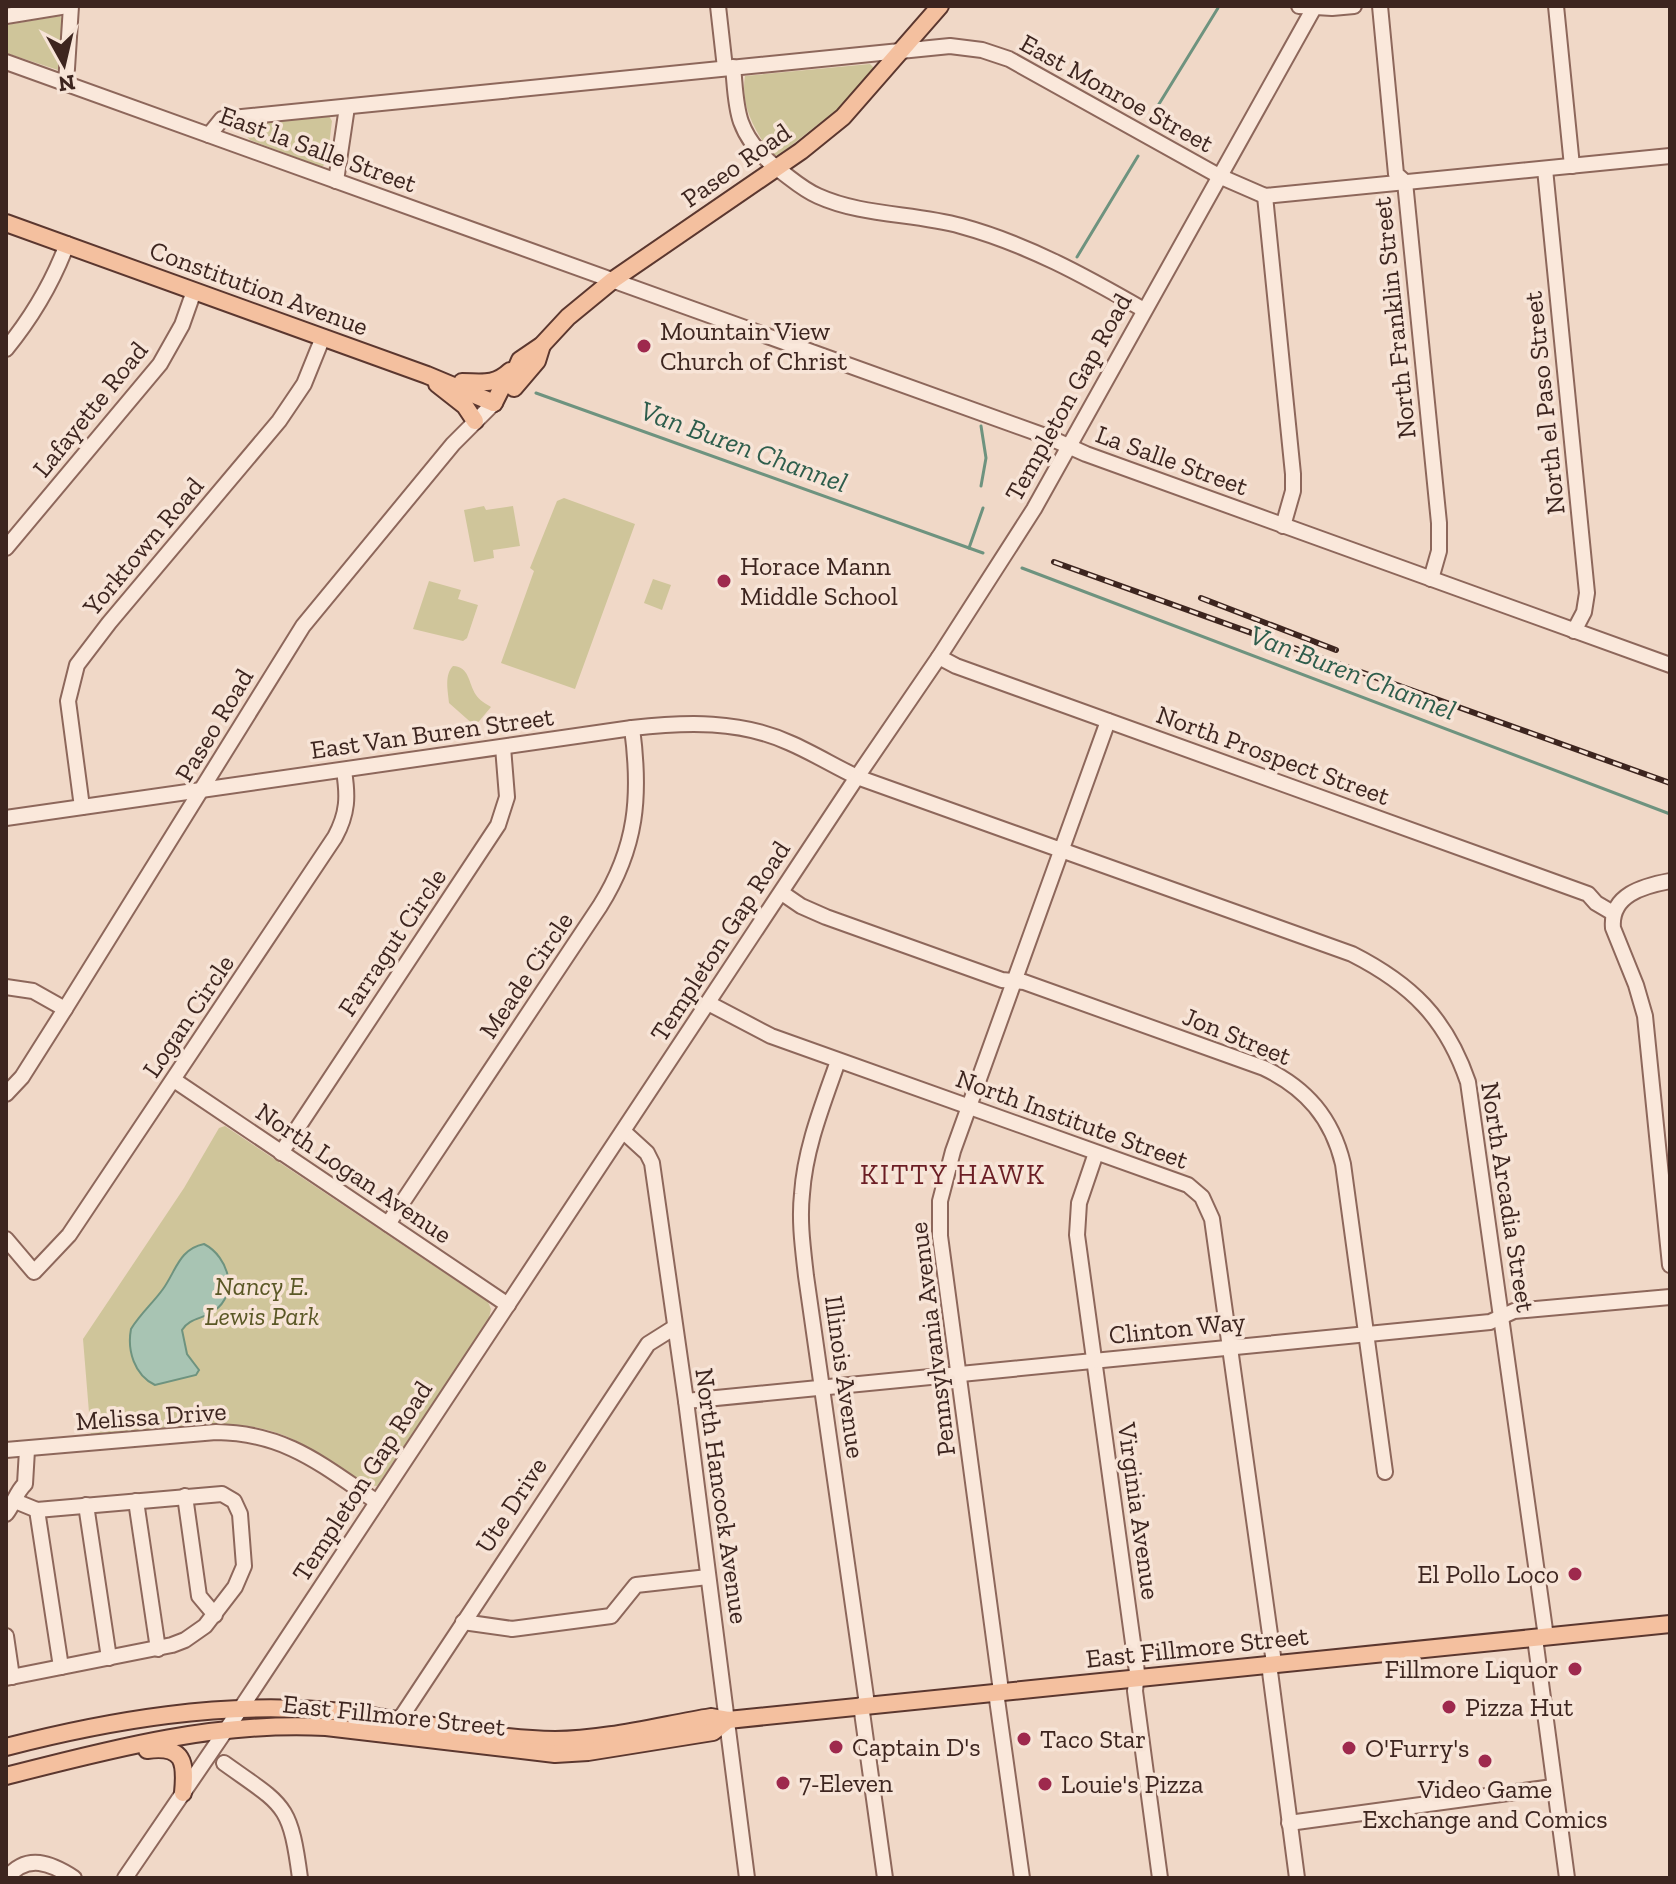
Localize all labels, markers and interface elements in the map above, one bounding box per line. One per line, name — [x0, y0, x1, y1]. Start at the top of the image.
north arrow — [24, 24, 104, 104]
street label: East Monroe Street — [1015, 27, 1220, 160]
text: N — [56, 69, 77, 98]
street label: East la Salle Street — [215, 99, 421, 200]
street label: Paseo Road — [675, 116, 797, 214]
street label: North Franklin Street — [1365, 195, 1423, 440]
street label: Constitution Avenue — [145, 234, 373, 342]
street label: Templeton Gap Road — [998, 287, 1138, 507]
street label: North el Paso Street — [1516, 289, 1572, 516]
place label: Mountain View Church of Christ — [660, 315, 848, 377]
street label: Lafayette Road — [25, 335, 155, 483]
marker: Mountain View Church of Christ — [635, 337, 653, 355]
water label: Van Buren Channel — [636, 394, 852, 499]
street label: La Salle Street — [1092, 418, 1253, 502]
street label: Yorktown Road — [75, 470, 210, 623]
place label: Horace Mann Middle School — [740, 550, 898, 612]
marker: Horace Mann Middle School — [715, 572, 733, 590]
water label: Van Buren Channel — [1245, 618, 1461, 727]
street label: Paseo Road — [168, 663, 260, 787]
street label: North Prospect Street — [1152, 698, 1394, 812]
street label: East Van Buren Street — [308, 700, 556, 766]
street label: Templeton Gap Road — [643, 835, 797, 1047]
street label: Farragut Circle — [331, 862, 453, 1022]
street label: Meade Circle — [472, 906, 580, 1044]
street label: Logan Circle — [135, 948, 241, 1084]
street label: Jon Street — [1178, 1000, 1296, 1072]
street label: North Institute Street — [951, 1062, 1193, 1176]
street label: North Arcadia Street — [1474, 1080, 1542, 1315]
street label: North Logan Avenue — [250, 1096, 458, 1250]
district label: KITTY HAWK — [860, 1158, 1046, 1191]
street label: Pennsylvania Avenue — [902, 1220, 962, 1458]
park label: Nancy E. Lewis Park — [205, 1270, 319, 1332]
street label: Illinois Avenue — [818, 1294, 872, 1460]
street label: Clinton Way — [1107, 1305, 1248, 1351]
street label: North Hancock Avenue — [688, 1366, 756, 1626]
street label: Templeton Gap Road — [285, 1375, 439, 1587]
street label: Melissa Drive — [74, 1395, 228, 1437]
street label: Virginia Avenue — [1111, 1420, 1167, 1602]
street label: Ute Drive — [468, 1451, 554, 1559]
place label: El Pollo Loco — [1417, 1558, 1559, 1590]
marker: El Pollo Loco — [1566, 1565, 1584, 1583]
street label: East Fillmore Street — [1084, 1619, 1310, 1675]
place label: Fillmore Liquor — [1384, 1653, 1559, 1685]
marker: Fillmore Liquor — [1566, 1660, 1584, 1678]
street label: East Fillmore Street — [281, 1687, 507, 1743]
place label: Pizza Hut — [1465, 1691, 1573, 1723]
marker: Pizza Hut — [1440, 1698, 1458, 1716]
place label: Taco Star — [1040, 1723, 1146, 1755]
marker: Taco Star — [1015, 1730, 1033, 1748]
place label: Captain D's — [852, 1731, 981, 1763]
place label: O'Furry's — [1365, 1732, 1470, 1764]
marker: Captain D's — [827, 1738, 845, 1756]
marker: O'Furry's — [1340, 1739, 1358, 1757]
marker: Video Game Exchange and Comics — [1476, 1752, 1494, 1770]
place label: 7-Eleven — [799, 1767, 893, 1799]
place label: Louie's Pizza — [1061, 1768, 1204, 1800]
place label: Video Game Exchange and Comics — [1362, 1773, 1608, 1835]
marker: 7-Eleven — [774, 1774, 792, 1792]
marker: Louie's Pizza — [1036, 1775, 1054, 1793]

